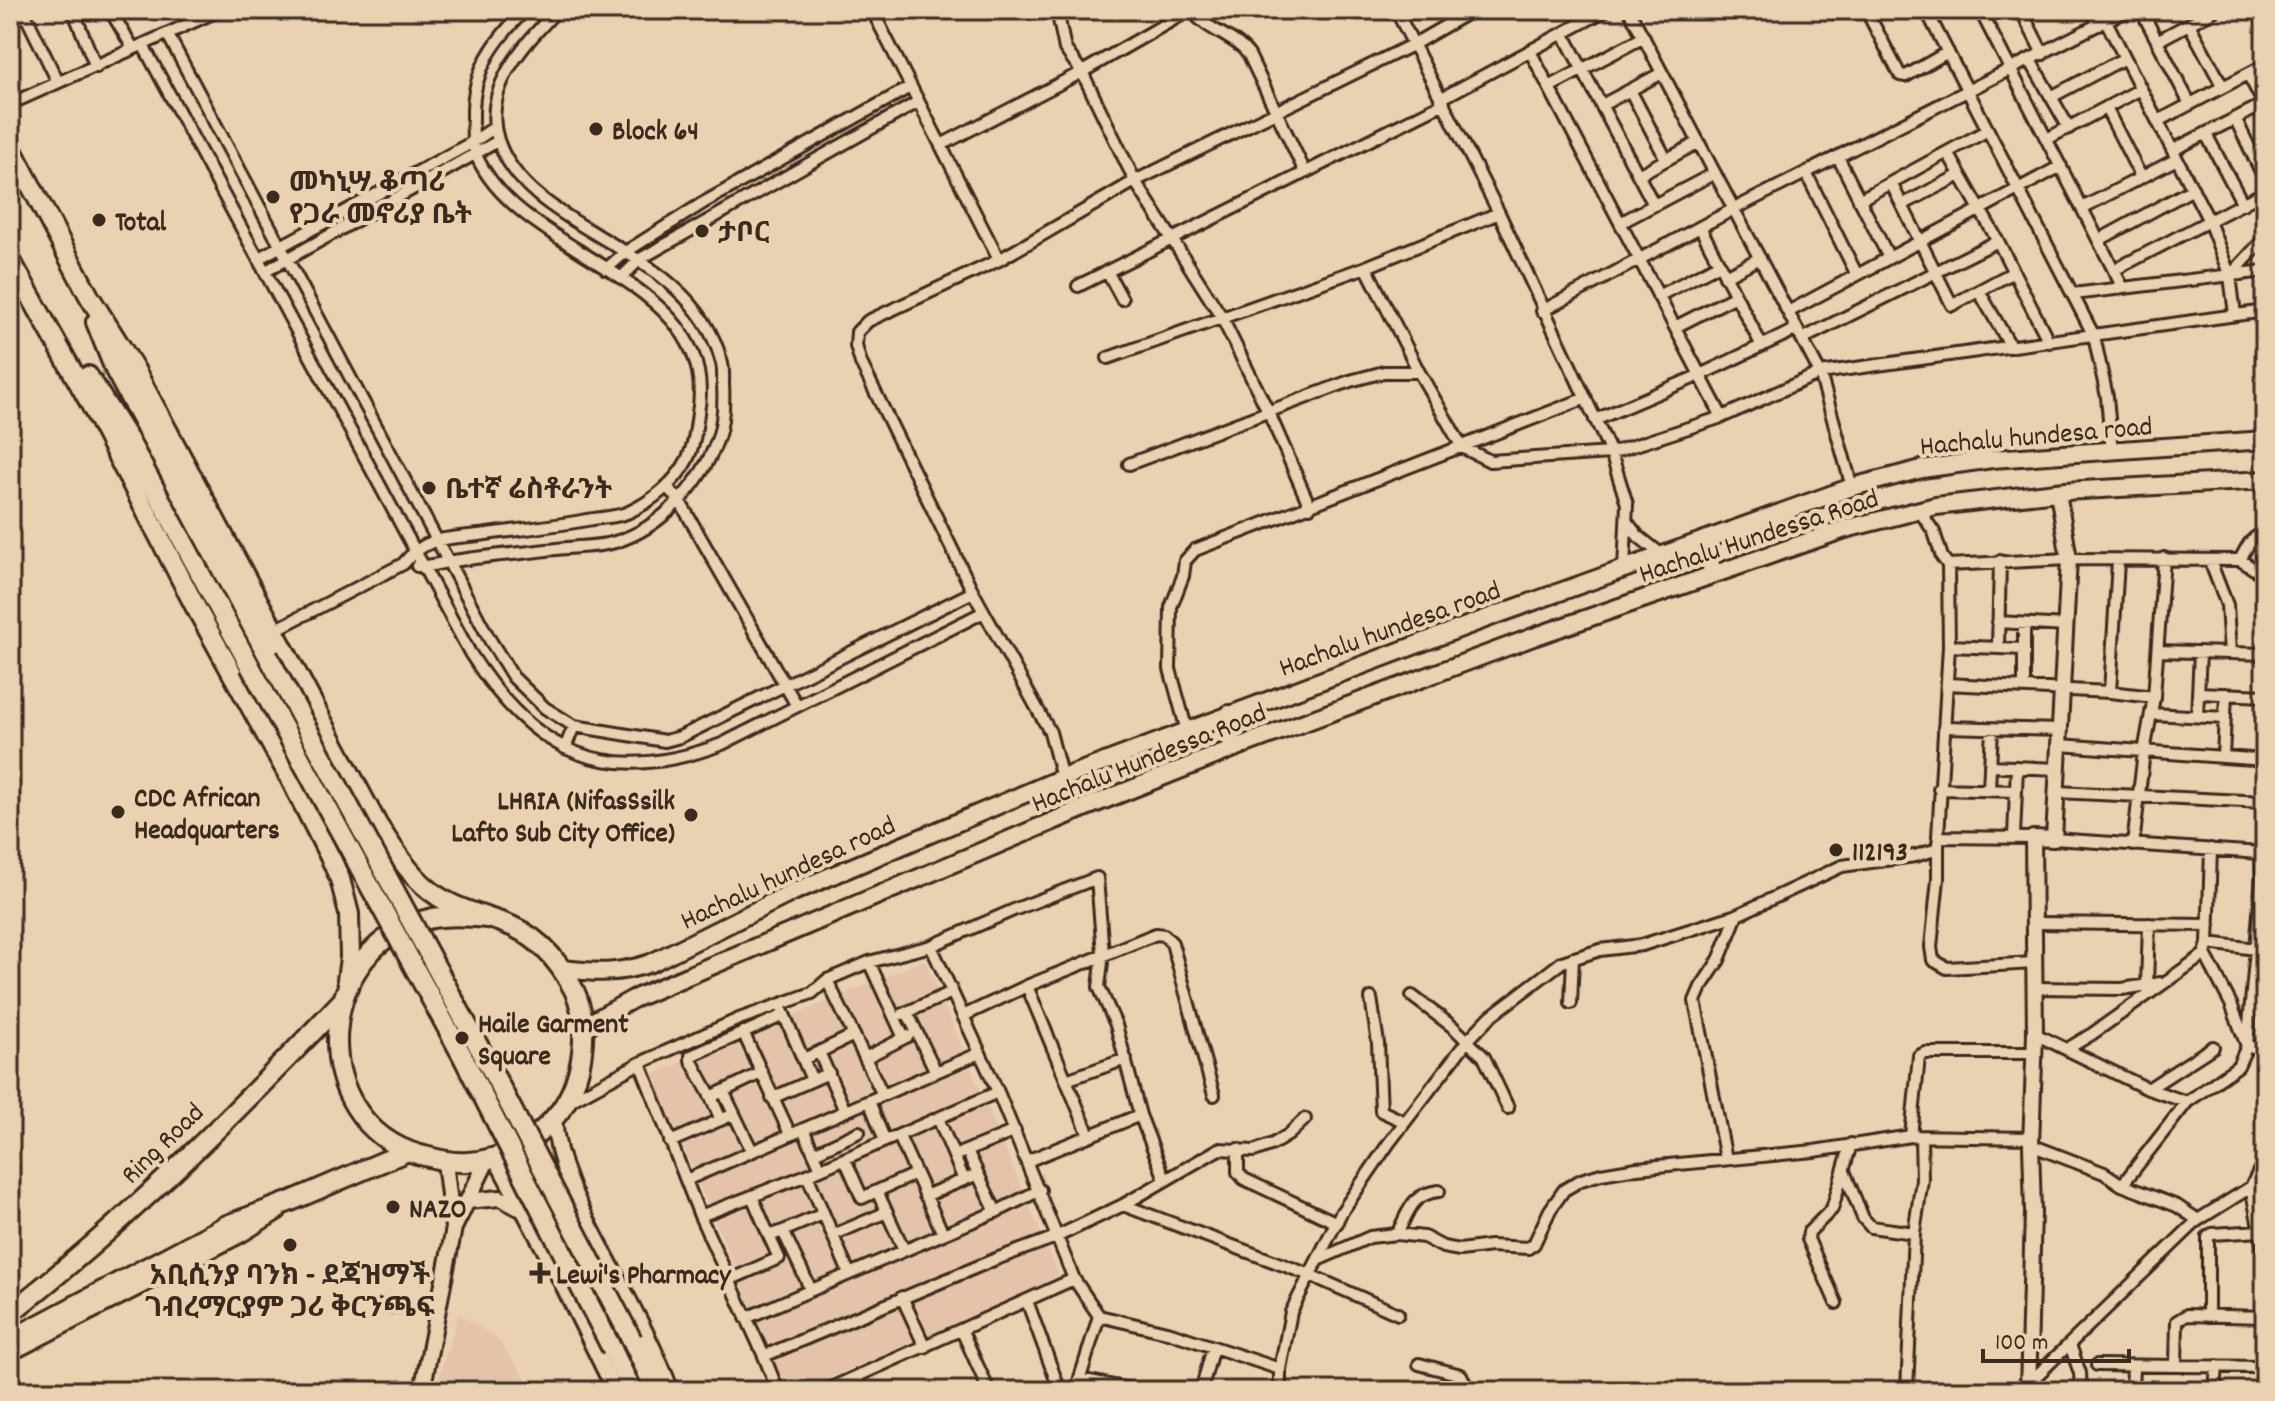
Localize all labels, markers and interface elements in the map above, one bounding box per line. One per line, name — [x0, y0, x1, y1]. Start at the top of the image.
place label: Block 64 — [612, 114, 699, 154]
marker: Block 64 — [587, 120, 605, 138]
place label: መካኒሣ ቆጣሪ የጋራ መኖሪያ ቤት — [289, 166, 472, 238]
marker: መካኒሣ ቆጣሪ የጋራ መኖሪያ ቤት — [264, 188, 282, 206]
place label: Total — [115, 205, 167, 245]
marker: Total — [90, 211, 108, 229]
place label: ታቦር — [718, 216, 770, 256]
marker: ታቦር — [693, 222, 711, 240]
street label: Hachalu hundesa road — [1918, 409, 2155, 469]
place label: ቤተኛ ሬስቶራንት — [445, 473, 612, 513]
marker: ቤተኛ ሬስቶራንት — [420, 479, 438, 497]
street label: Hachalu Hundessa Road — [1634, 481, 1885, 596]
street label: Hachalu hundesa road — [1274, 573, 1507, 690]
street label: Hachalu Hundessa Road — [1026, 695, 1273, 826]
place label: CDC African Headquarters — [134, 781, 280, 853]
place label: LHRIA (NifasSsilk Lafto Sub City Office) — [451, 784, 675, 856]
marker: CDC African Headquarters — [109, 803, 127, 821]
marker: LHRIA (NifasSsilk Lafto Sub City Office) — [682, 806, 700, 824]
street label: Hachalu hundesa road — [675, 808, 903, 943]
place label: 112193 — [1852, 835, 1908, 875]
marker: 112193 — [1827, 841, 1845, 859]
place label: Haile Garment Square — [478, 1007, 629, 1079]
marker: Haile Garment Square — [453, 1029, 471, 1047]
street label: Ring Road — [114, 1096, 215, 1196]
place label: NAZO — [409, 1192, 467, 1232]
marker: NAZO — [384, 1198, 402, 1216]
marker: አቢሲንያ ባንክ - ደጃዝማች ገብረማርያም ጋሪ ቅርንጫፍ — [281, 1236, 299, 1254]
place label: Lewi's Pharmacy — [556, 1258, 732, 1298]
place label: አቢሲንያ ባንክ - ደጃዝማች ገብረማርያም ጋሪ ቅርንጫፍ — [145, 1259, 435, 1331]
marker: Lewi's Pharmacy — [531, 1264, 549, 1282]
scale bar — [1983, 1313, 2129, 1363]
text: 100 m — [1995, 1327, 2048, 1361]

